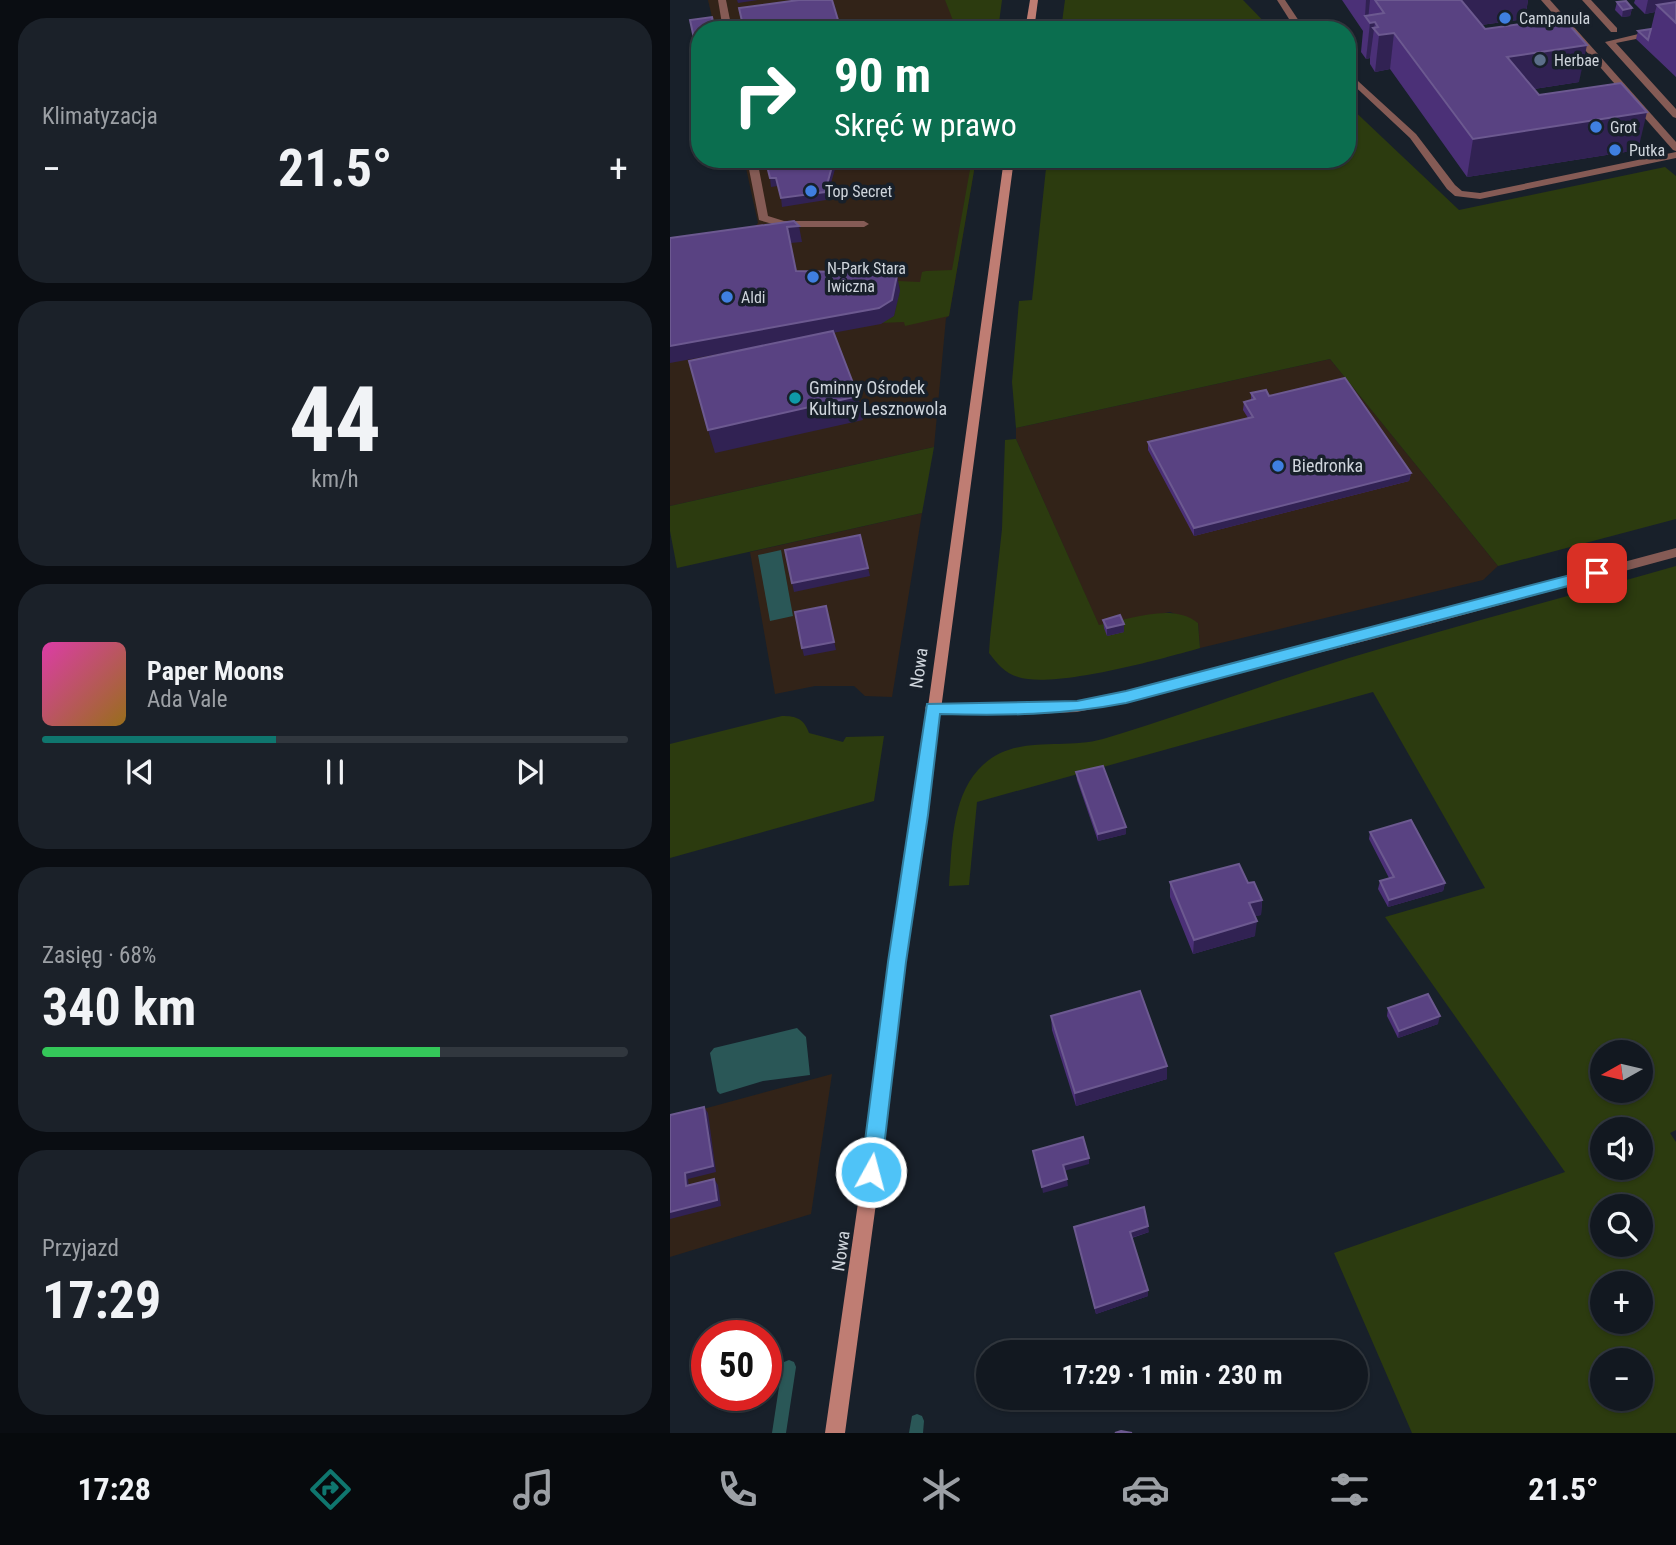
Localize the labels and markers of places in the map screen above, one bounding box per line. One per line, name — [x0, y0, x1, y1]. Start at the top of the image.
place label: Campanula — [1519, 9, 1590, 28]
marker: Campanula — [1497, 10, 1513, 26]
place label: Herbae — [1554, 51, 1599, 70]
marker: Herbae — [1532, 52, 1548, 68]
place label: Grot — [1610, 118, 1637, 137]
marker: Grot — [1588, 119, 1604, 135]
place label: Putka — [1629, 141, 1665, 160]
marker: Putka — [1607, 142, 1623, 158]
place label: Top Secret — [825, 182, 893, 201]
marker: Top Secret — [803, 183, 819, 199]
place label: N-Park Stara Iwiczna — [827, 259, 906, 296]
marker: N-Park Stara Iwiczna — [805, 269, 821, 285]
place label: Aldi — [741, 288, 766, 307]
marker: Aldi — [719, 289, 735, 305]
place label: Gminny Ośrodek Kultury Lesznowola — [809, 377, 947, 419]
marker: Gminny Ośrodek Kultury Lesznowola — [787, 390, 803, 406]
place label: Biedronka — [1292, 455, 1363, 476]
marker: Biedronka — [1270, 458, 1286, 474]
pin — [1567, 543, 1627, 603]

